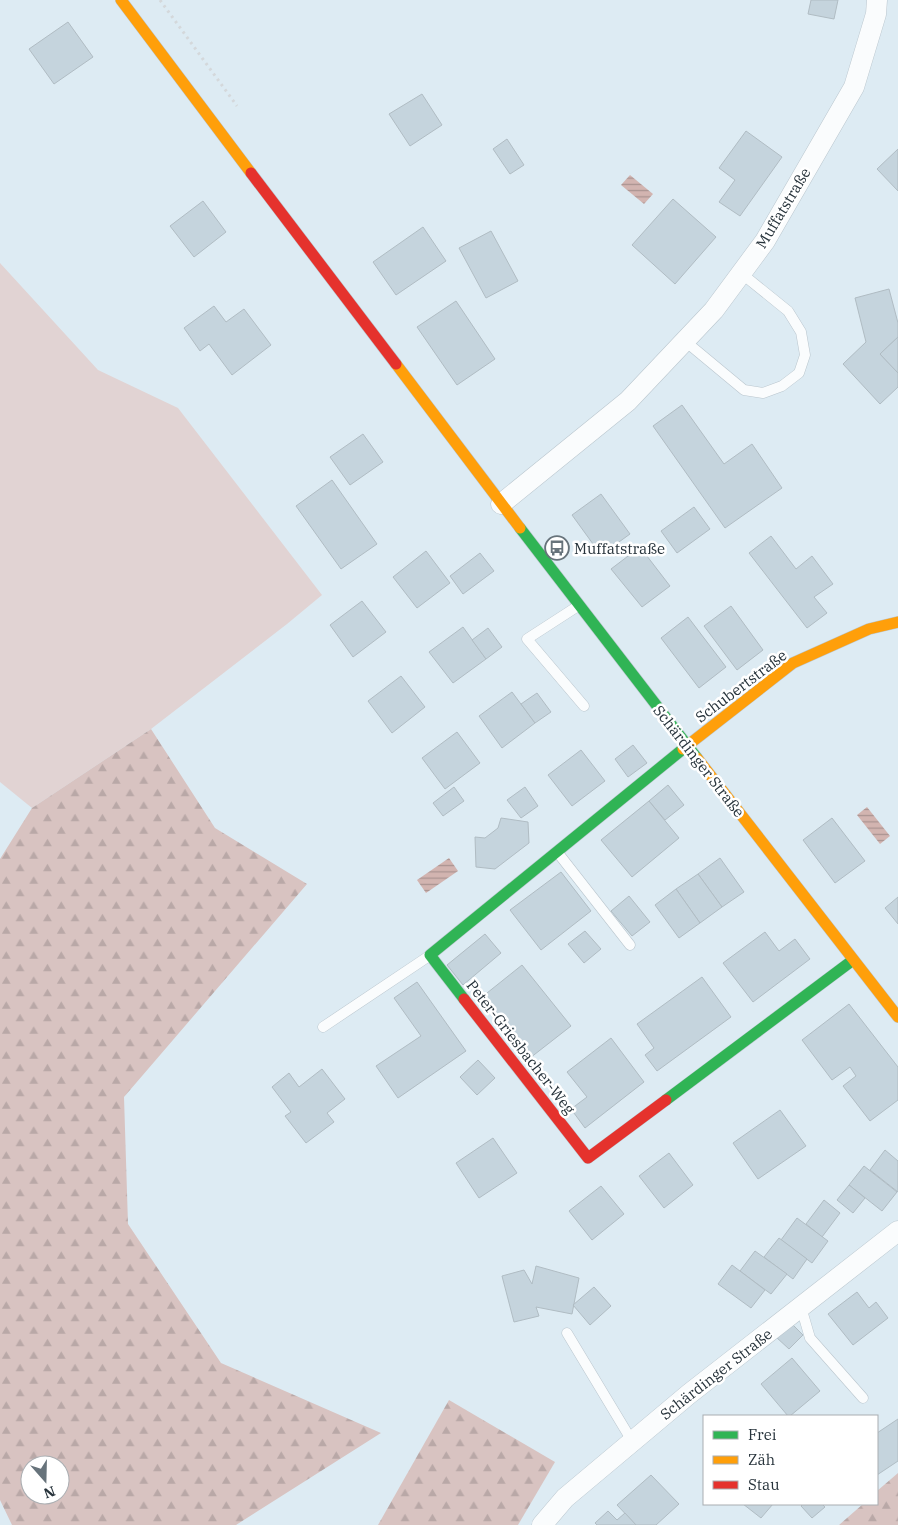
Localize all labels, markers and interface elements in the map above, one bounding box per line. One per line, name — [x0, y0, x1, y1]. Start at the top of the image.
street label: Muffatstraße — [751, 164, 815, 252]
bus stop icon: Muffatstraße — [544, 535, 570, 561]
place label: Muffatstraße — [574, 539, 665, 558]
street label: Schubertstraße — [692, 645, 790, 727]
street label: Schärdinger Straße — [649, 701, 749, 821]
street label: Peter-Griesbacher-Weg — [463, 976, 579, 1118]
street label: Schärdinger Straße — [656, 1324, 776, 1424]
legend — [703, 1415, 878, 1505]
text: Frei — [748, 1425, 777, 1444]
text: Zäh — [748, 1450, 775, 1469]
north arrow — [20, 1455, 70, 1505]
text: Stau — [748, 1475, 780, 1494]
text: N — [41, 1482, 58, 1503]

